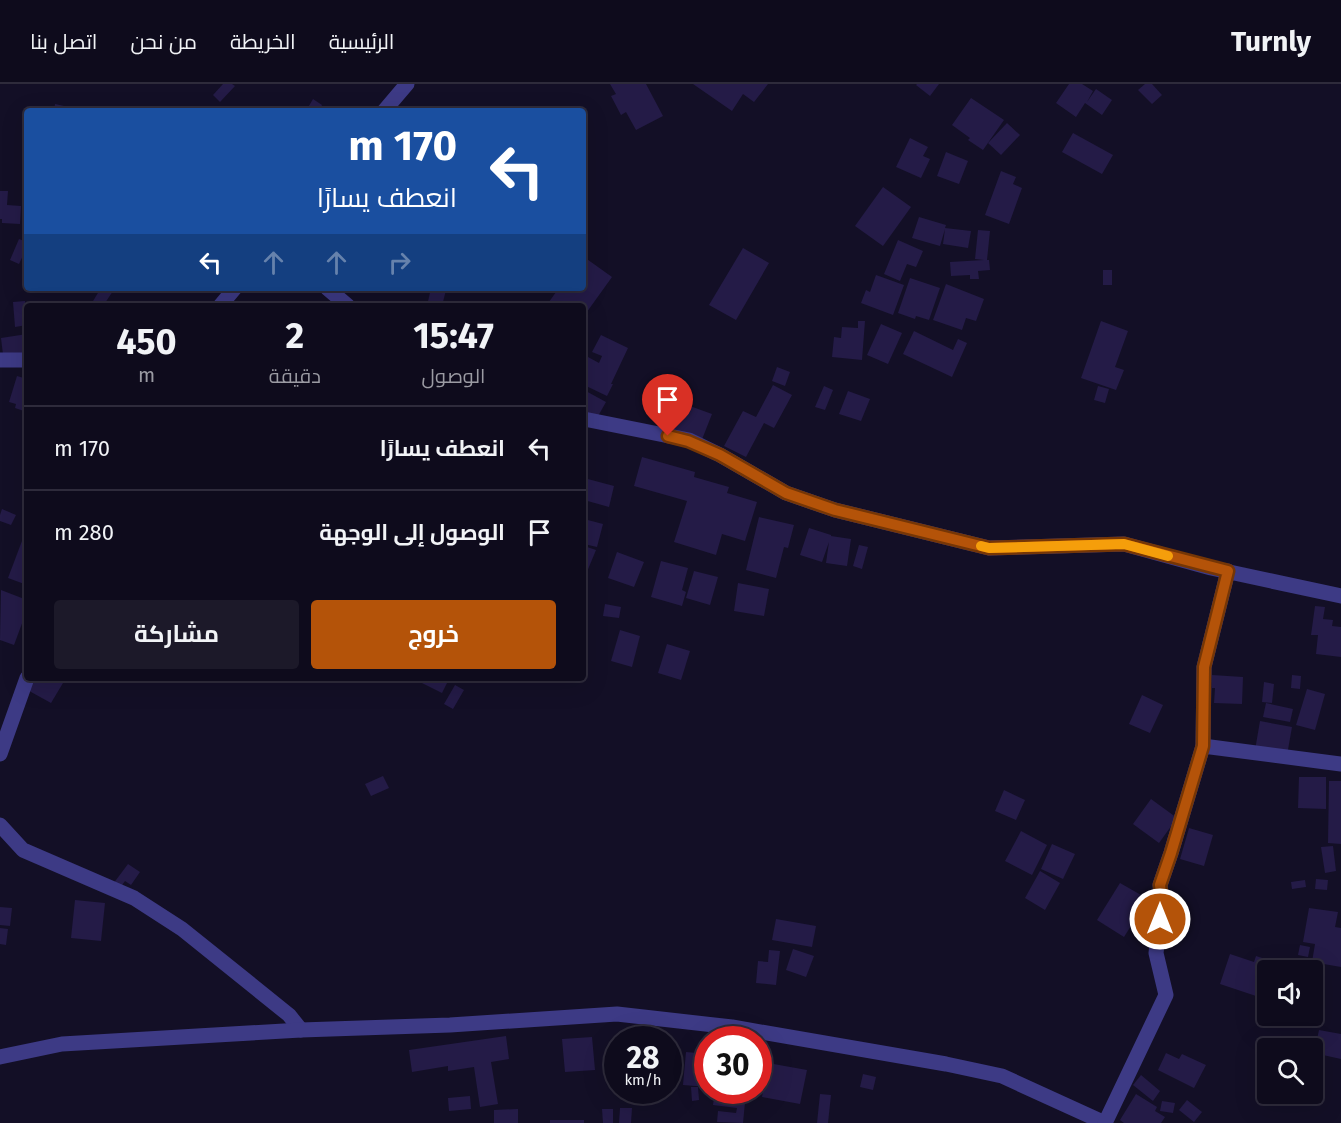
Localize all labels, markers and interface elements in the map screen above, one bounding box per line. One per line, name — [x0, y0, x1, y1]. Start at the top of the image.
text: Turnly — [1231, 25, 1311, 58]
text: اتصل بنا — [30, 29, 97, 55]
text: من نحن — [130, 29, 197, 55]
text: الخريطة — [230, 29, 296, 55]
text: الرئيسية — [329, 29, 395, 55]
text: 170 m — [348, 121, 457, 171]
icon: left — [478, 132, 556, 210]
text: انعطف يسارًا — [317, 182, 457, 214]
icon: left — [194, 246, 227, 279]
icon: ahead — [257, 246, 290, 279]
icon: ahead — [320, 246, 353, 279]
icon: right — [383, 246, 416, 279]
text: 2 — [286, 314, 304, 358]
text: 15:47 — [413, 314, 494, 358]
text: 450 — [116, 320, 177, 364]
text: m — [138, 363, 155, 387]
text: دقيقة — [269, 364, 321, 388]
text: الوصول — [422, 364, 485, 388]
pin — [642, 374, 693, 436]
icon: arrive — [651, 383, 684, 416]
icon: left — [523, 432, 556, 465]
text: 170 m — [54, 435, 110, 462]
text: انعطف يسارًا — [380, 435, 505, 462]
icon: arrive — [523, 516, 556, 549]
text: 280 m — [54, 519, 114, 546]
text: الوصول إلى الوجهة — [319, 519, 505, 546]
button: مشاركة — [54, 600, 299, 669]
button: خروج — [311, 600, 556, 669]
position arrow — [1128, 887, 1192, 951]
map controls — [1257, 960, 1323, 1104]
button: sound — [1257, 960, 1323, 1026]
speed limit sign: 30 — [694, 1026, 772, 1104]
button: search — [1257, 1038, 1323, 1104]
text: 28 — [627, 1040, 659, 1076]
text: km/h — [624, 1071, 662, 1089]

